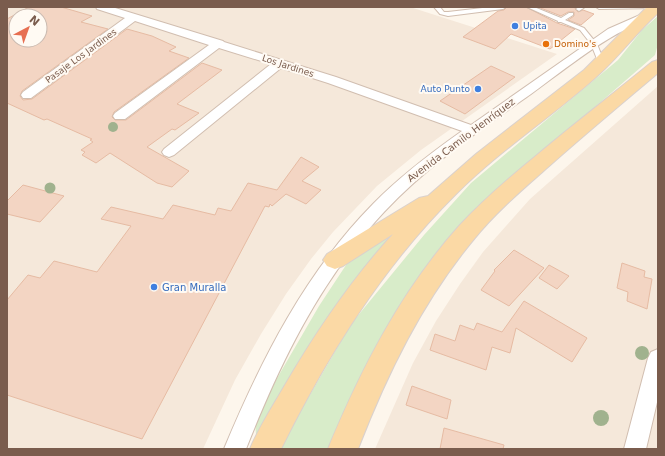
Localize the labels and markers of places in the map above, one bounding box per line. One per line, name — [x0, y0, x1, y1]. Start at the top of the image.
marker: Upita — [510, 21, 520, 31]
place label: Upita — [523, 21, 547, 31]
marker: Domino's — [541, 39, 551, 49]
place label: Domino's — [554, 39, 596, 49]
place label: Auto Punto — [421, 84, 470, 94]
marker: Auto Punto — [473, 84, 483, 94]
marker: Gran Muralla — [149, 282, 159, 292]
place label: Gran Muralla — [162, 282, 226, 293]

